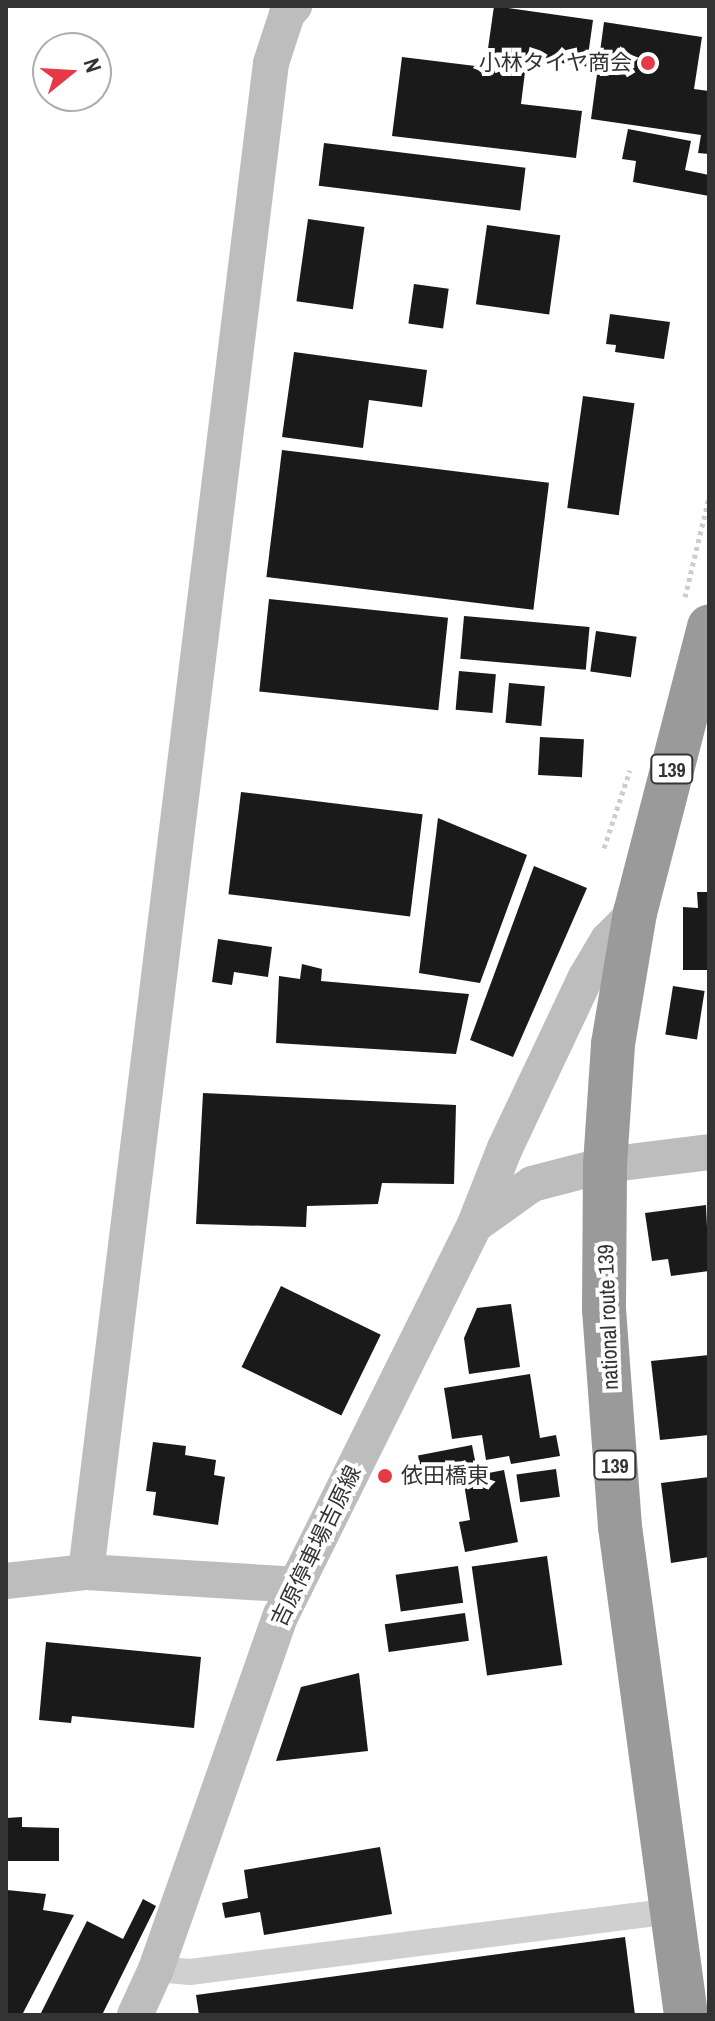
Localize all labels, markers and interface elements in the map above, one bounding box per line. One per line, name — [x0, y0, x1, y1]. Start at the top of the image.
north arrow — [32, 32, 112, 112]
place label: 小林タイヤ商会 — [478, 50, 632, 76]
text: N — [77, 54, 109, 76]
marker: 小林タイヤ商会 — [639, 54, 657, 72]
road number: 139 — [650, 753, 694, 785]
street label: national route 139 — [592, 1244, 624, 1390]
road number: 139 — [593, 1449, 637, 1481]
street label: 吉原停車場吉原線 — [266, 1461, 366, 1631]
place label: 依田橋東 — [401, 1463, 489, 1489]
marker: 依田橋東 — [376, 1467, 394, 1485]

